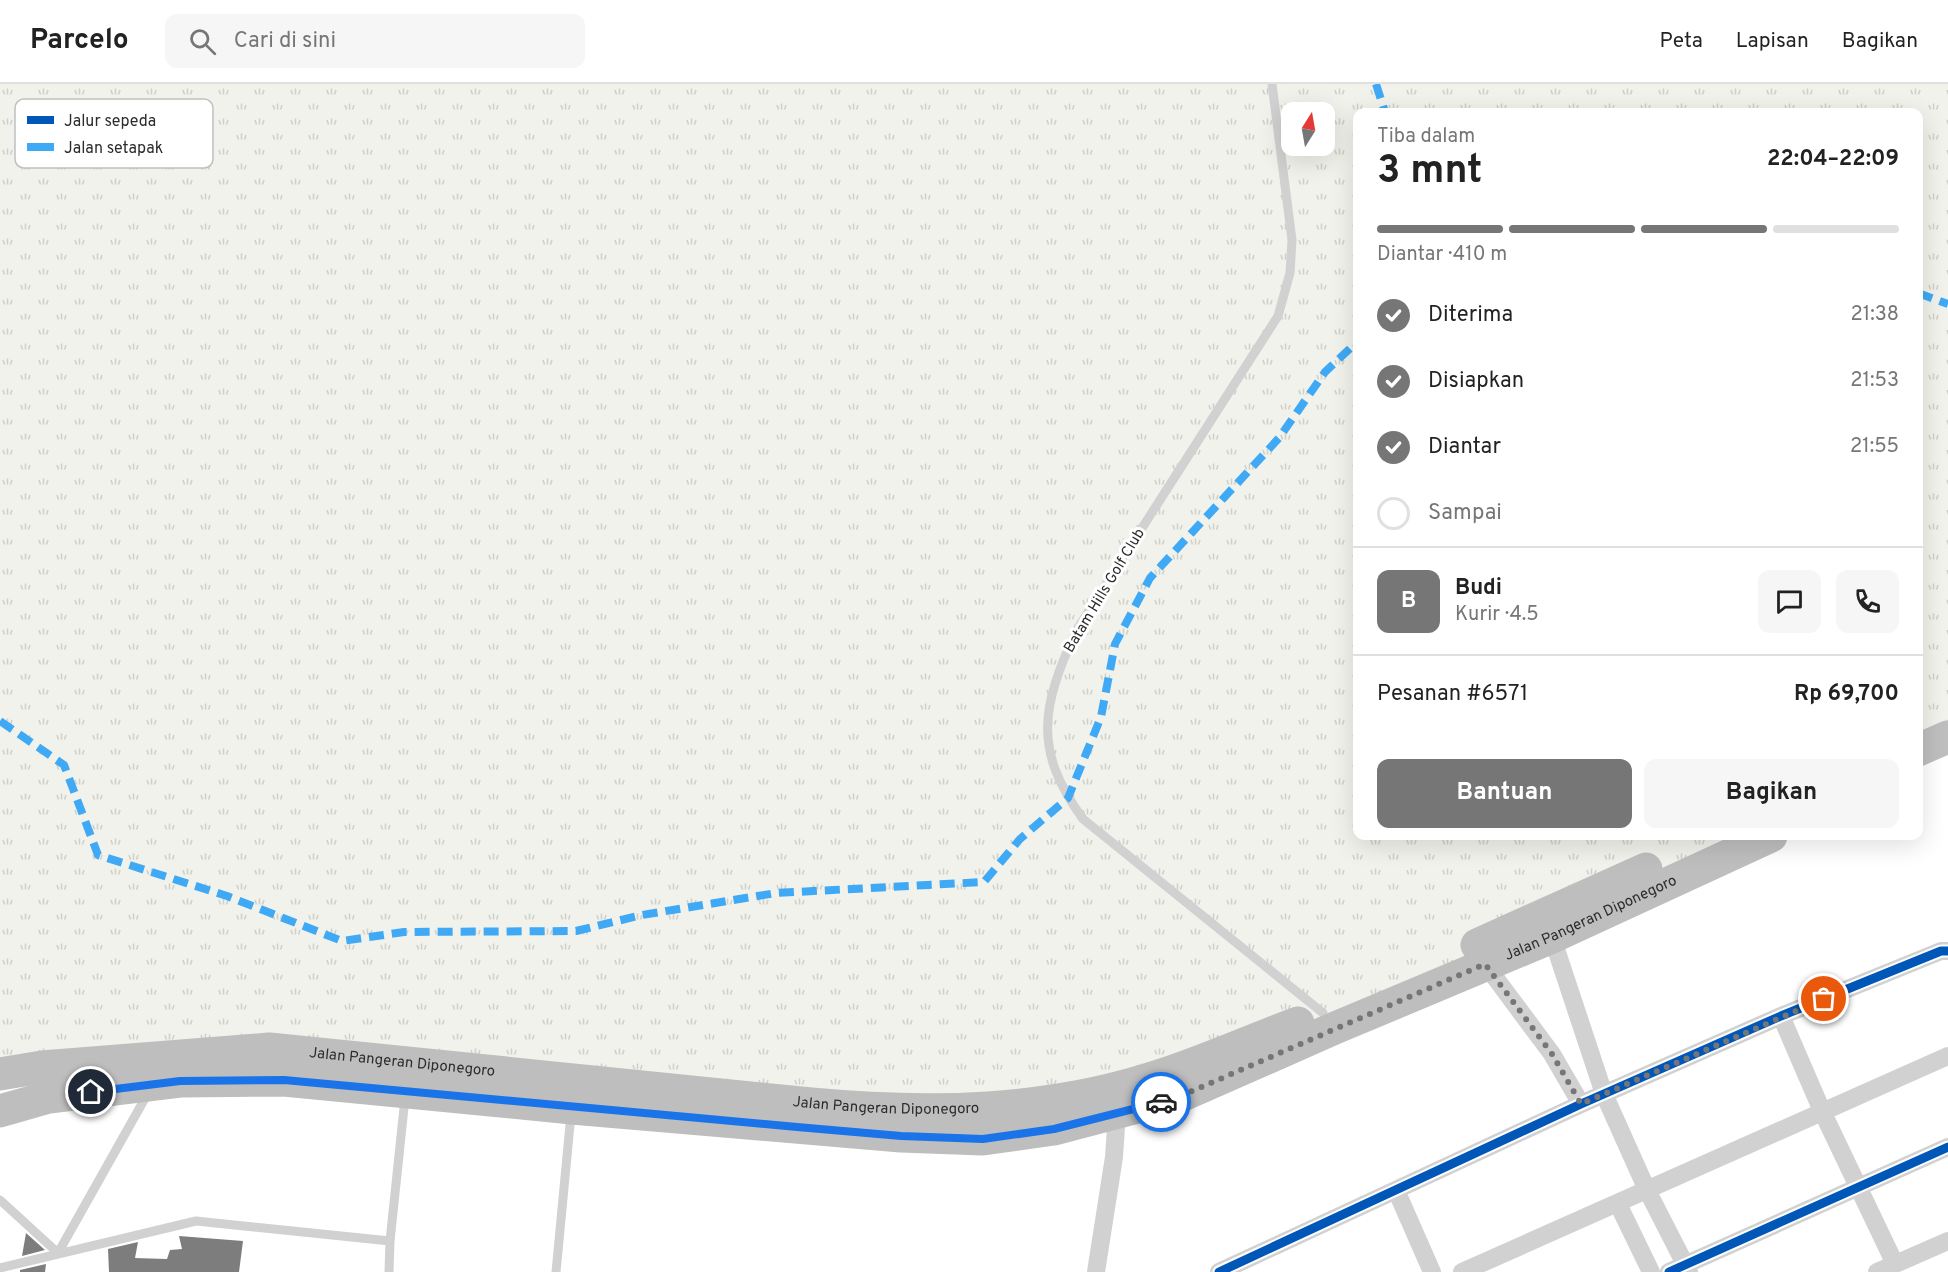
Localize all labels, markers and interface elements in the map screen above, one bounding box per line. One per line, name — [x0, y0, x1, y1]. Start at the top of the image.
search box — [165, 14, 585, 68]
text: Parcelo — [30, 23, 129, 59]
icon: search — [186, 25, 219, 58]
text: Cari di sini — [234, 28, 336, 55]
text: Peta — [1660, 28, 1703, 55]
text: Lapisan — [1736, 28, 1809, 55]
text: Bagikan — [1842, 28, 1918, 55]
legend — [15, 99, 213, 168]
north arrow — [1281, 102, 1335, 156]
map controls — [1281, 102, 1335, 156]
text: Jalur sepeda — [64, 112, 156, 132]
text: Tiba dalam — [1377, 124, 1475, 150]
text: Jalan setapak — [64, 139, 163, 159]
text: 22:04–22:09 — [1767, 146, 1899, 173]
text: 3 mnt — [1377, 148, 1482, 197]
text: Diantar · 410 m — [1377, 242, 1507, 268]
icon: check — [1377, 299, 1410, 332]
text: Diterima — [1428, 302, 1513, 329]
text: 21:38 — [1851, 302, 1899, 328]
icon: check — [1377, 365, 1410, 398]
text: Disiapkan — [1428, 368, 1524, 395]
text: 21:53 — [1850, 368, 1899, 394]
icon: check — [1377, 431, 1410, 464]
text: Diantar — [1428, 434, 1501, 461]
text: 21:55 — [1850, 434, 1899, 460]
text: Sampai — [1428, 500, 1502, 527]
street label: Batam Hills Golf Club — [1060, 525, 1150, 657]
button: chat — [1758, 570, 1821, 633]
button: phone — [1836, 570, 1899, 633]
text: Budi — [1455, 575, 1502, 602]
text: B — [1401, 588, 1416, 615]
text: Kurir · 4.5 — [1455, 602, 1539, 628]
text: Pesanan #6571 — [1377, 681, 1528, 708]
text: Rp 69,700 — [1794, 681, 1899, 708]
button: Bantuan — [1377, 759, 1632, 828]
button: Bagikan — [1644, 759, 1899, 828]
street label: Jalan Pangeran Diponegoro — [1502, 871, 1680, 965]
pin — [1798, 973, 1849, 1024]
icon: bag — [1807, 982, 1840, 1015]
street label: Jalan Pangeran Diponegoro — [308, 1044, 496, 1081]
pin — [65, 1066, 116, 1117]
courier — [1131, 1072, 1191, 1132]
icon: home — [74, 1075, 107, 1108]
icon: car — [1145, 1086, 1178, 1119]
street label: Jalan Pangeran Diponegoro — [792, 1093, 980, 1119]

